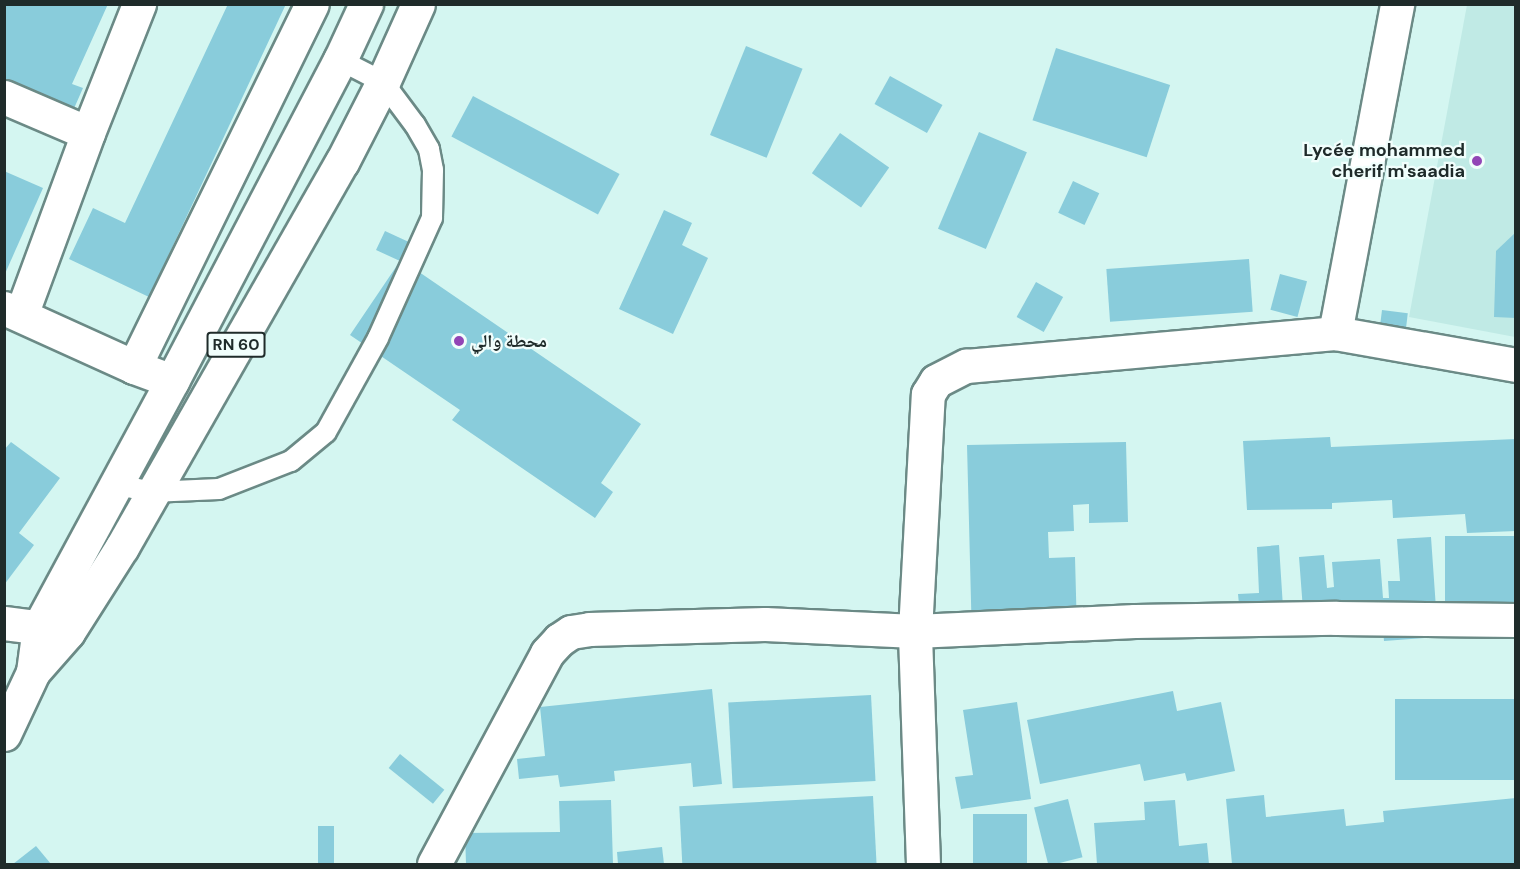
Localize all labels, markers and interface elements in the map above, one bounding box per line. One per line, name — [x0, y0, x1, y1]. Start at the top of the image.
place label: Lycée mohammed cherif m'saadia — [1303, 140, 1465, 182]
marker: Lycée mohammed cherif m'saadia — [1470, 154, 1484, 168]
place label: محطة والي — [471, 330, 547, 352]
road number: RN 60 — [206, 332, 266, 358]
marker: محطة والي — [452, 334, 466, 348]

